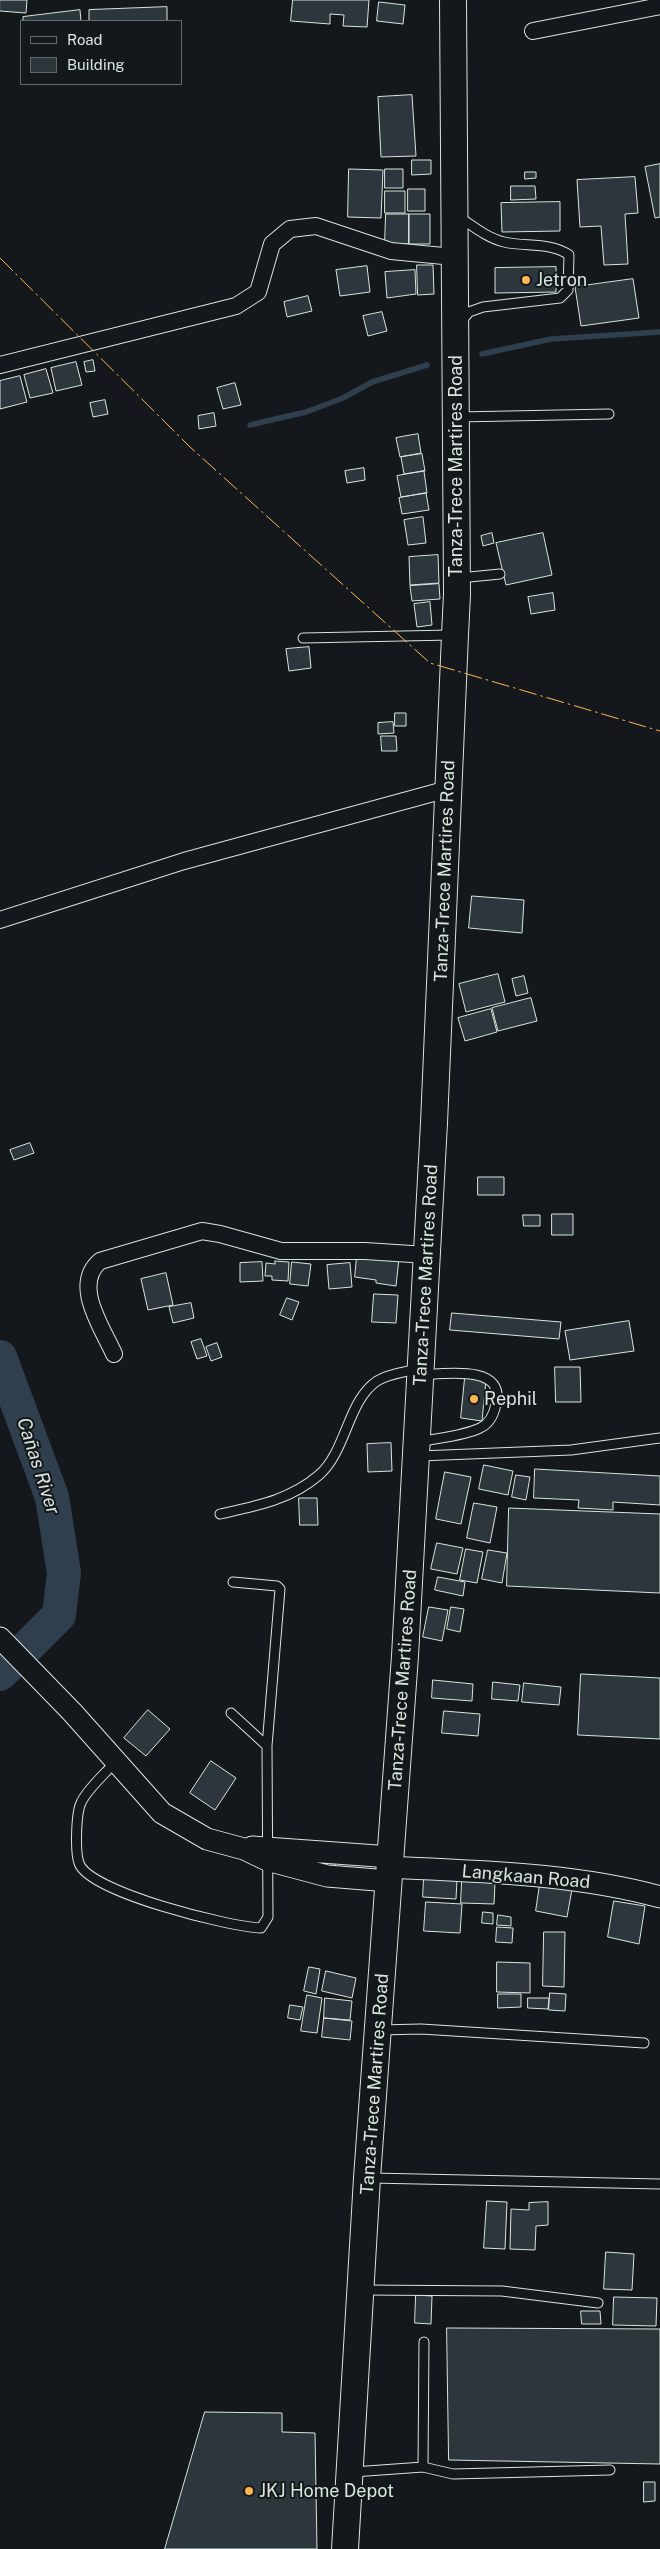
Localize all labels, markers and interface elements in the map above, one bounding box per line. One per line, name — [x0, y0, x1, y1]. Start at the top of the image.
legend — [20, 20, 182, 85]
text: Road — [67, 31, 103, 48]
text: Building — [67, 56, 125, 73]
place label: Jetron — [536, 269, 587, 291]
marker: Jetron — [520, 274, 532, 286]
street label: Tanza-Trece Martires Road — [445, 355, 467, 577]
street label: Tanza-Trece Martires Road — [430, 760, 460, 982]
street label: Tanza-Trece Martires Road — [409, 1164, 443, 1386]
place label: Rephil — [484, 1388, 537, 1410]
marker: Rephil — [468, 1393, 480, 1405]
water label: Cañas River — [12, 1415, 64, 1517]
street label: Tanza-Trece Martires Road — [384, 1569, 422, 1791]
street label: Langkaan Road — [461, 1861, 591, 1893]
street label: Tanza-Trece Martires Road — [356, 1973, 394, 2195]
place label: JKJ Home Depot — [259, 2480, 394, 2502]
marker: JKJ Home Depot — [243, 2485, 255, 2497]

